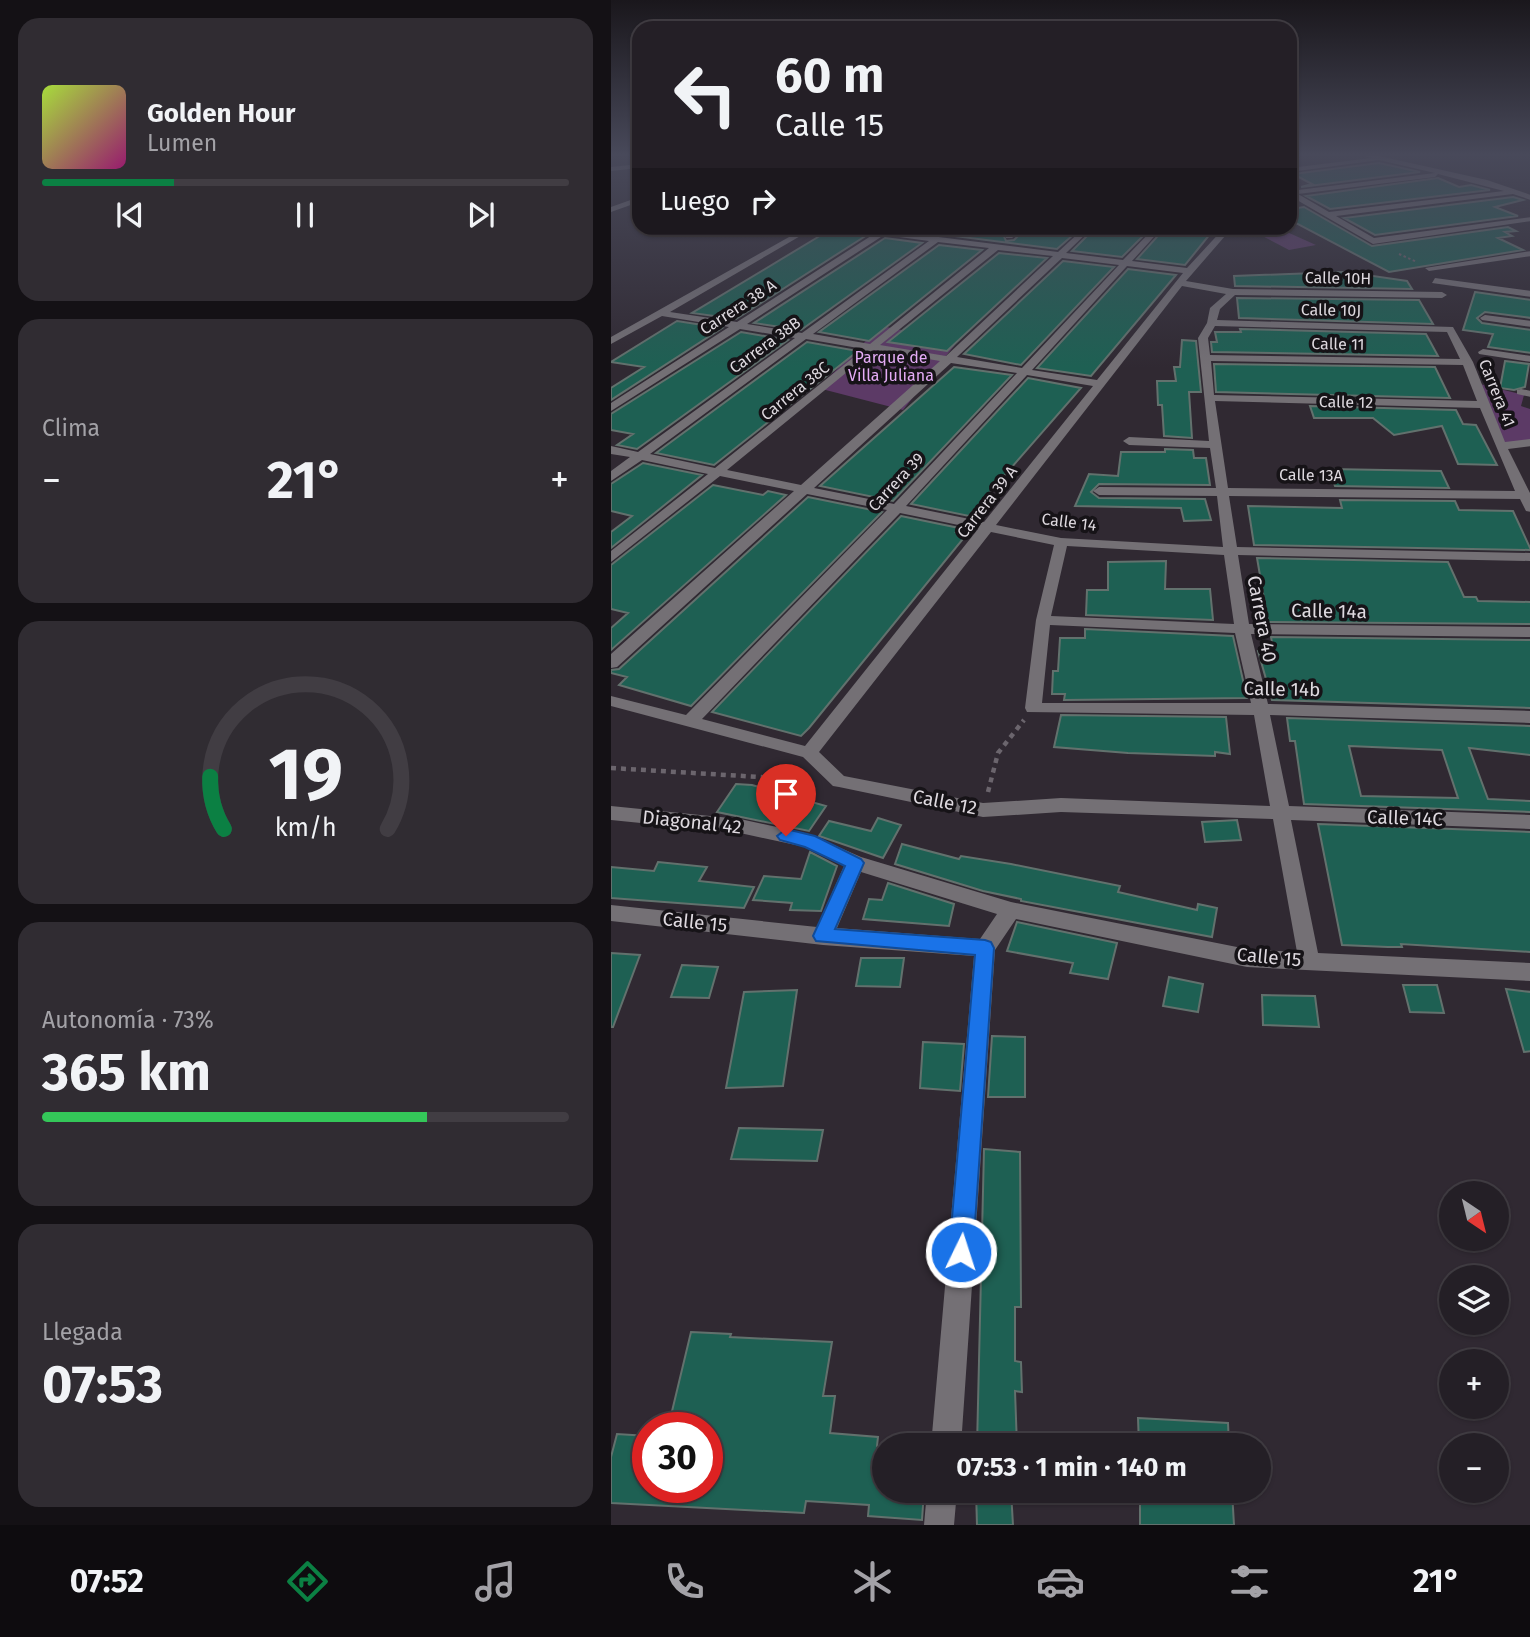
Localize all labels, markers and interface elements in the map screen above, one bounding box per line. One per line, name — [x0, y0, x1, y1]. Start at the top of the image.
text: 60 m — [775, 46, 884, 105]
icon: left — [660, 49, 751, 140]
text: Golden Hour — [147, 98, 295, 129]
text: Calle 15 — [775, 106, 884, 144]
text: Lumen — [147, 129, 217, 157]
icon: right — [744, 182, 782, 220]
text: Luego — [660, 186, 730, 217]
icon: previous — [111, 196, 149, 234]
icon: pause — [286, 196, 324, 234]
icon: next — [462, 196, 500, 234]
street label: Calle 10H — [1305, 268, 1371, 288]
street label: Carrera 38 A — [696, 275, 780, 339]
street label: Calle 10J — [1301, 300, 1361, 320]
street label: Carrera 38B — [726, 313, 804, 377]
street label: Calle 11 — [1311, 334, 1365, 354]
park label: Parque de Villa Juliana — [848, 348, 934, 385]
street label: Carrera 41 — [1475, 356, 1519, 430]
street label: Carrera 38C — [757, 358, 833, 424]
street label: Calle 12 — [1319, 392, 1373, 412]
text: Clima — [42, 414, 100, 442]
text: 21° — [267, 449, 344, 512]
street label: Carrera 39 — [864, 449, 928, 515]
text: − — [42, 457, 61, 503]
text: + — [550, 457, 569, 503]
street label: Carrera 39 A — [953, 462, 1022, 542]
street label: Calle 13A — [1279, 465, 1344, 485]
street label: Calle 14 — [1041, 509, 1098, 535]
street label: Carrera 40 — [1242, 574, 1282, 664]
street label: Calle 14a — [1291, 599, 1367, 623]
street label: Calle 14b — [1243, 677, 1321, 701]
text: 19 — [268, 731, 343, 818]
pin — [756, 764, 816, 836]
icon: arrive — [767, 775, 805, 813]
street label: Calle 12 — [911, 785, 979, 819]
street label: Diagonal 42 — [641, 805, 743, 839]
street label: Calle 14C — [1367, 805, 1444, 831]
text: km/h — [275, 812, 336, 842]
street label: Calle 15 — [662, 907, 728, 937]
street label: Calle 15 — [1236, 943, 1302, 971]
text: Autonomía · 73% — [42, 1006, 214, 1034]
text: 365 km — [42, 1041, 211, 1104]
north arrow — [1439, 1181, 1509, 1251]
map controls — [1439, 1181, 1509, 1503]
position arrow — [924, 1215, 998, 1289]
button: layers — [1439, 1265, 1509, 1335]
text: Llegada — [42, 1318, 123, 1346]
button: + — [1439, 1349, 1509, 1419]
text: 07:53 — [42, 1353, 163, 1416]
speed limit sign: 30 — [632, 1412, 723, 1503]
button: − — [1439, 1433, 1509, 1503]
text: 07:53 · 1 min · 140 m — [956, 1452, 1187, 1483]
icon: directions — [283, 1557, 332, 1606]
icon: music — [471, 1557, 520, 1606]
icon: phone — [660, 1557, 709, 1606]
icon: climate — [848, 1557, 897, 1606]
icon: car — [1036, 1557, 1085, 1606]
icon: filters — [1225, 1557, 1274, 1606]
text: 07:52 — [70, 1562, 144, 1600]
text: 21° — [1413, 1562, 1460, 1600]

